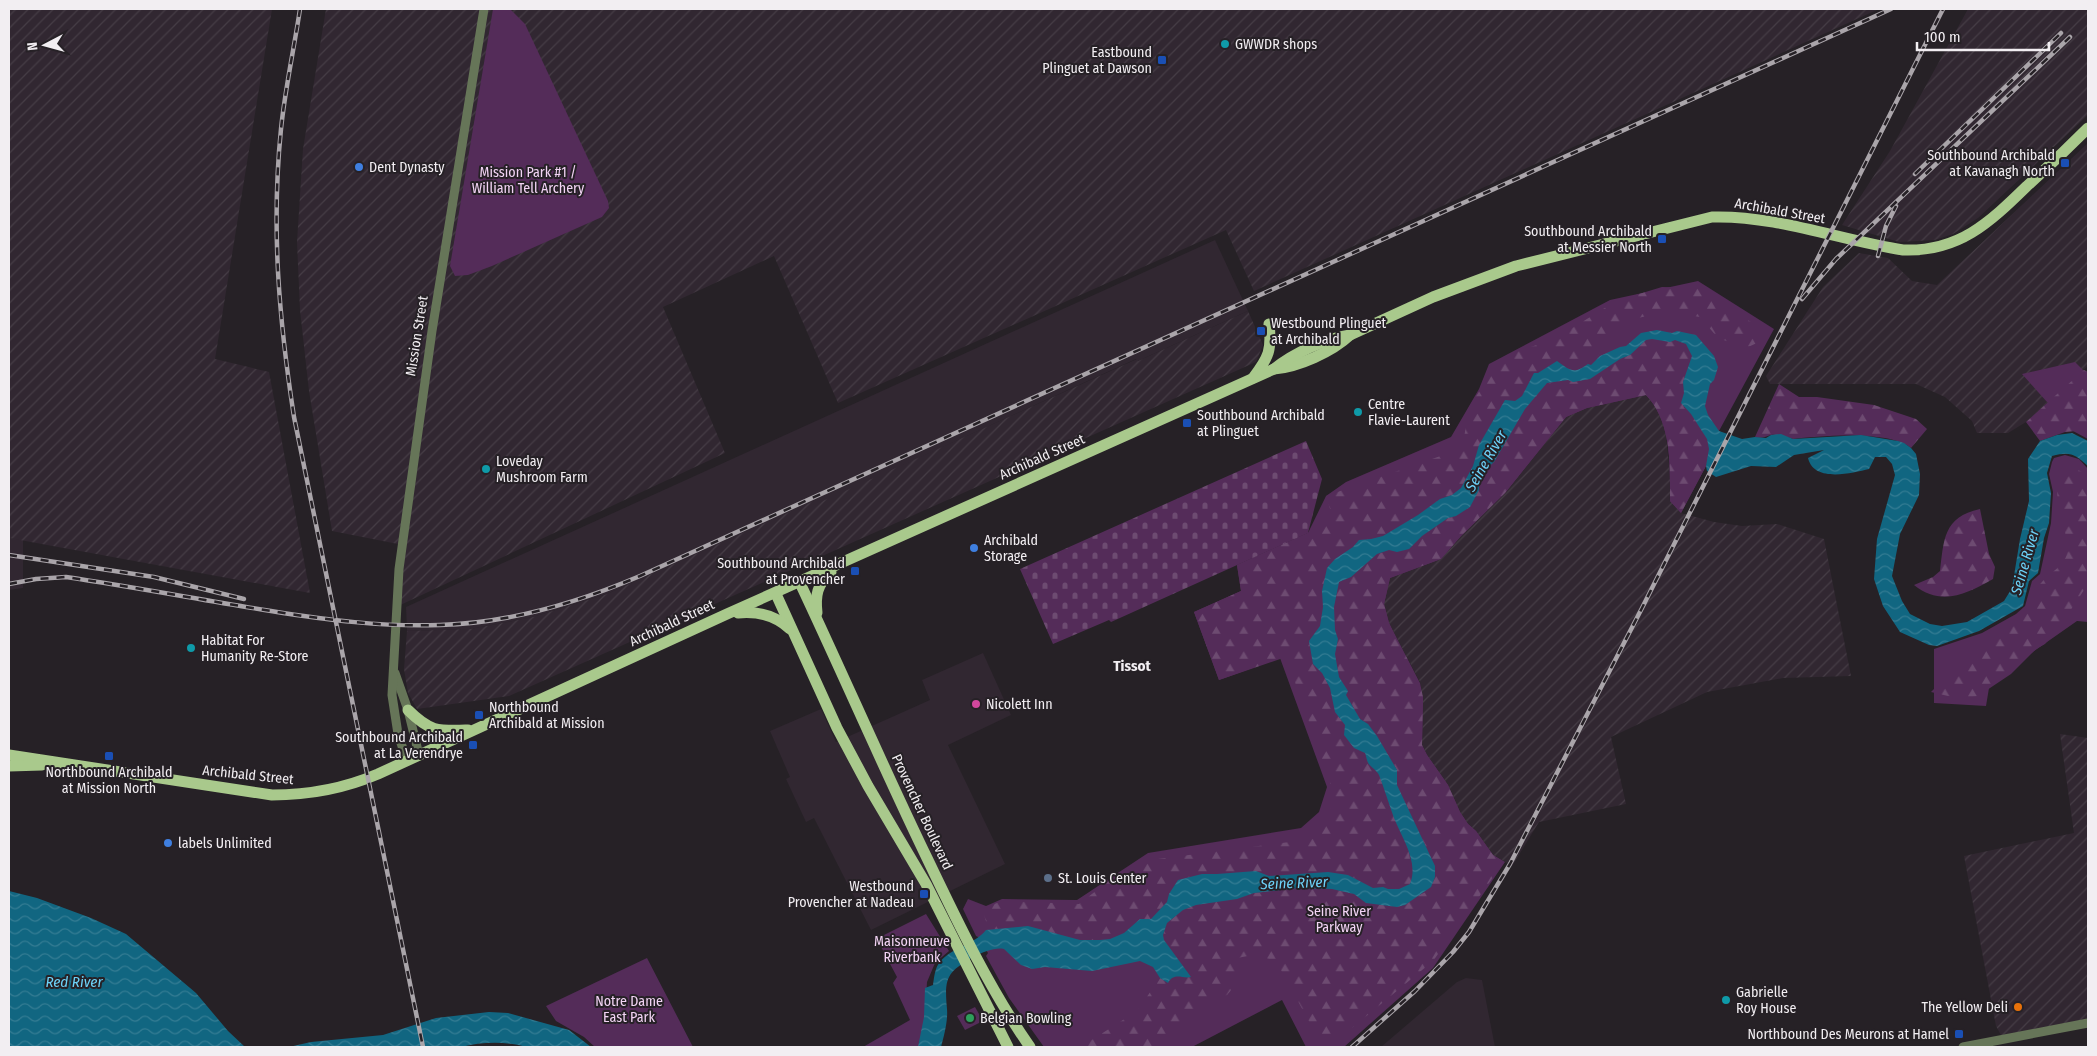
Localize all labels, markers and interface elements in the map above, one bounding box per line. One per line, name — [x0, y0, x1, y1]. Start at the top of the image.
north arrow — [20, 20, 70, 70]
scale bar — [1917, 20, 2050, 52]
text: 100 m — [1924, 28, 1961, 46]
place label: GWWDR shops — [1235, 36, 1317, 53]
marker: GWWDR shops — [1219, 38, 1231, 50]
text: N — [24, 41, 41, 51]
place label: Eastbound Plinguet at Dawson — [1042, 44, 1152, 77]
marker: Eastbound Plinguet at Dawson — [1156, 54, 1168, 66]
place label: Southbound Archibald at Kavanagh North — [1927, 147, 2055, 180]
marker: Southbound Archibald at Kavanagh North — [2059, 157, 2071, 169]
place label: Dent Dynasty — [369, 159, 445, 176]
marker: Dent Dynasty — [353, 161, 365, 173]
park label: Mission Park #1 / William Tell Archery — [472, 164, 585, 197]
street label: Archibald Street — [1733, 195, 1827, 227]
place label: Southbound Archibald at Messier North — [1524, 223, 1652, 256]
marker: Southbound Archibald at Messier North — [1656, 233, 1668, 245]
street label: Mission Street — [402, 294, 432, 377]
place label: Westbound Plinguet at Archibald — [1271, 315, 1387, 348]
marker: Westbound Plinguet at Archibald — [1255, 325, 1267, 337]
place label: Centre Flavie-Laurent — [1368, 396, 1450, 429]
marker: Centre Flavie-Laurent — [1352, 406, 1364, 418]
place label: Southbound Archibald at Plinguet — [1197, 407, 1325, 440]
marker: Southbound Archibald at Plinguet — [1181, 417, 1193, 429]
water label: Seine River — [1461, 427, 1511, 496]
street label: Archibald Street — [997, 430, 1088, 483]
place label: Loveday Mushroom Farm — [496, 453, 588, 486]
marker: Loveday Mushroom Farm — [480, 463, 492, 475]
water label: Seine River — [2007, 526, 2043, 598]
place label: Archibald Storage — [984, 532, 1038, 565]
marker: Archibald Storage — [968, 542, 980, 554]
place label: Southbound Archibald at Provencher — [717, 555, 845, 588]
marker: Southbound Archibald at Provencher — [849, 565, 861, 577]
street label: Archibald Street — [627, 596, 717, 650]
place label: Habitat For Humanity Re-Store — [201, 632, 309, 665]
marker: Habitat For Humanity Re-Store — [185, 642, 197, 654]
district label: Tissot — [1113, 657, 1151, 675]
place label: Nicolett Inn — [986, 696, 1053, 713]
marker: Nicolett Inn — [970, 698, 982, 710]
place label: Northbound Archibald at Mission — [489, 699, 605, 732]
marker: Northbound Archibald at Mission — [473, 709, 485, 721]
place label: Southbound Archibald at La Verendrye — [335, 729, 463, 762]
marker: Southbound Archibald at La Verendrye — [467, 739, 479, 751]
marker: Northbound Archibald at Mission North — [103, 750, 115, 762]
street label: Provencher Boulevard — [888, 752, 956, 872]
street label: Archibald Street — [202, 762, 295, 788]
place label: Northbound Archibald at Mission North — [46, 764, 172, 797]
place label: labels Unlimited — [178, 835, 272, 852]
marker: labels Unlimited — [162, 837, 174, 849]
place label: St. Louis Center — [1058, 870, 1147, 887]
marker: St. Louis Center — [1042, 872, 1054, 884]
water label: Seine River — [1259, 873, 1329, 893]
place label: Westbound Provencher at Nadeau — [788, 878, 914, 911]
marker: Westbound Provencher at Nadeau — [918, 888, 930, 900]
park label: Seine River Parkway — [1307, 903, 1371, 936]
park label: Maisonneuve Riverbank — [874, 933, 950, 966]
water label: Red River — [45, 973, 103, 991]
place label: Gabrielle Roy House — [1736, 984, 1796, 1017]
park label: Notre Dame East Park — [595, 993, 663, 1026]
marker: Gabrielle Roy House — [1720, 994, 1732, 1006]
place label: The Yellow Deli — [1921, 999, 2008, 1016]
marker: The Yellow Deli — [2012, 1001, 2024, 1013]
place label: Belgian Bowling — [980, 1010, 1072, 1027]
marker: Belgian Bowling — [964, 1012, 976, 1024]
place label: Northbound Des Meurons at Hamel — [1748, 1026, 1949, 1043]
marker: Northbound Des Meurons at Hamel — [1953, 1028, 1965, 1040]

